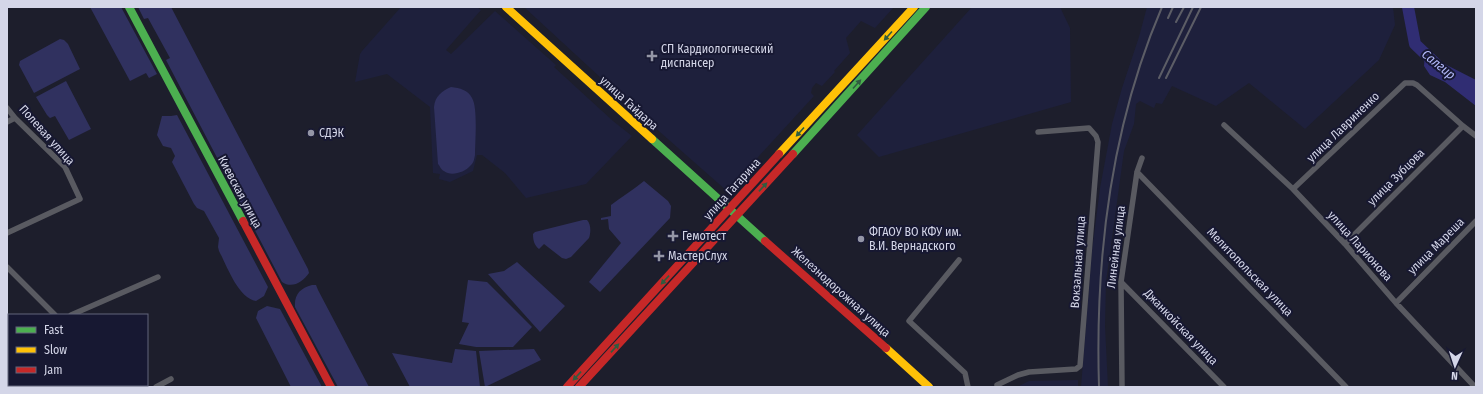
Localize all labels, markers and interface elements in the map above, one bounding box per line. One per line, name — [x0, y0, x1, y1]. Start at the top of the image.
one-way arrow — [883, 31, 892, 41]
place label: СП Кардиологический диспансер — [661, 42, 773, 70]
water label: Салгир — [1419, 46, 1459, 83]
marker: СП Кардиологический диспансер — [646, 50, 658, 62]
street label: улица Гайдара — [597, 73, 661, 133]
one-way arrow — [853, 79, 862, 89]
street label: улица Лавриненко — [1304, 89, 1382, 165]
street label: Полевая улица — [16, 102, 78, 168]
place label: СДЭК — [319, 126, 345, 140]
one-way arrow — [796, 127, 805, 137]
marker: СДЭК — [306, 128, 316, 138]
street label: улица Зубцова — [1365, 146, 1427, 208]
street label: Киевская улица — [215, 153, 265, 231]
street label: улица Гагарина — [701, 155, 763, 223]
one-way arrow — [758, 182, 768, 192]
street label: Линейная улица — [1104, 205, 1128, 289]
street label: улица Ларионова — [1325, 208, 1395, 284]
street label: Вокзальная улица — [1068, 215, 1088, 309]
street label: улица Мареша — [1405, 215, 1467, 277]
place label: ФГАОУ ВО КФУ им. В.И. Вернадского — [869, 225, 962, 253]
street label: Мелитопольская улица — [1204, 225, 1296, 319]
place label: Гемотест — [682, 229, 726, 243]
marker: Гемотест — [667, 230, 679, 242]
marker: ФГАОУ ВО КФУ им. В.И. Вернадского — [856, 234, 866, 244]
street label: Железнодорожная улица — [789, 244, 893, 340]
place label: МастерСлух — [668, 249, 728, 263]
marker: МастерСлух — [653, 250, 665, 262]
one-way arrow — [661, 275, 670, 285]
street label: Джанкойская улица — [1141, 285, 1221, 368]
legend — [8, 314, 148, 386]
text: Fast — [44, 323, 63, 337]
text: Slow — [44, 343, 67, 357]
one-way arrow — [610, 343, 620, 353]
north arrow — [1435, 346, 1475, 386]
text: Jam — [44, 363, 62, 377]
text: N — [1451, 369, 1458, 382]
one-way arrow — [573, 370, 582, 381]

